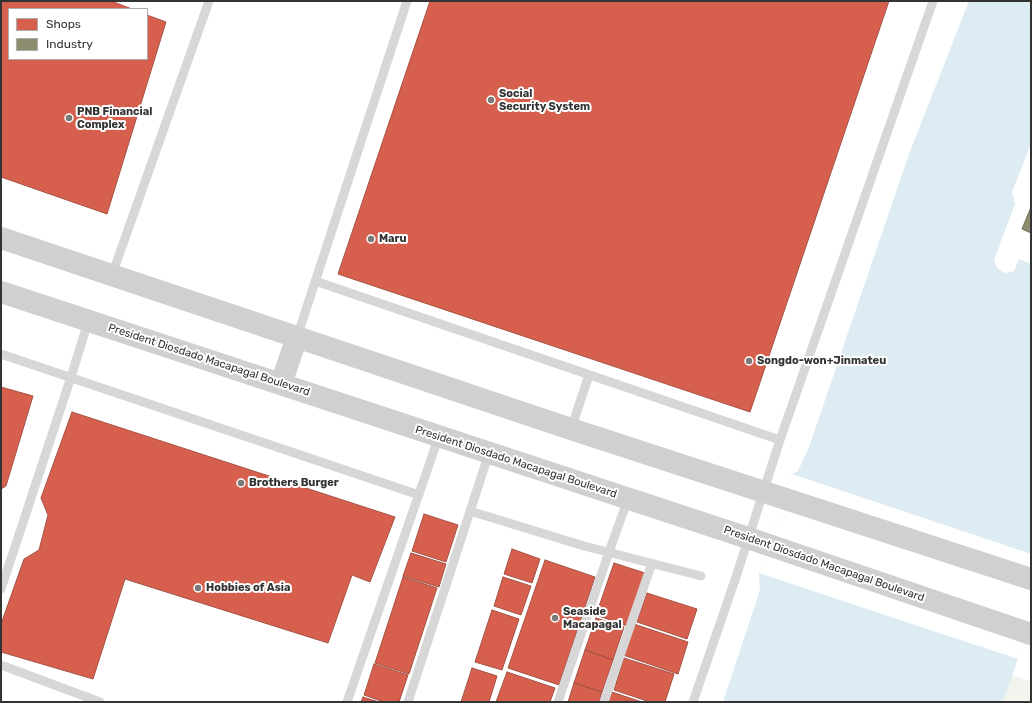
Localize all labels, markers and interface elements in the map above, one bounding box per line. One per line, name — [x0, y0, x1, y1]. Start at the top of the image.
legend — [8, 8, 148, 60]
text: Shops — [46, 17, 81, 31]
text: Industry — [46, 37, 93, 51]
place label: Social Security System — [499, 87, 590, 113]
marker: Social Security System — [486, 95, 496, 105]
place label: PNB Financial Complex — [77, 105, 152, 131]
marker: PNB Financial Complex — [64, 113, 74, 123]
place label: Maru — [379, 232, 407, 246]
marker: Maru — [366, 234, 376, 244]
street label: President Diosdado Macapagal Boulevard — [107, 321, 311, 399]
place label: Songdo-won+Jinmateu — [757, 354, 886, 368]
marker: Songdo-won+Jinmateu — [744, 356, 754, 366]
street label: President Diosdado Macapagal Boulevard — [414, 423, 618, 501]
place label: Brothers Burger — [249, 476, 339, 490]
marker: Brothers Burger — [236, 478, 246, 488]
street label: President Diosdado Macapagal Boulevard — [722, 523, 926, 605]
place label: Hobbies of Asia — [206, 581, 290, 595]
marker: Hobbies of Asia — [193, 583, 203, 593]
place label: Seaside Macapagal — [563, 605, 622, 631]
marker: Seaside Macapagal — [550, 613, 560, 623]

